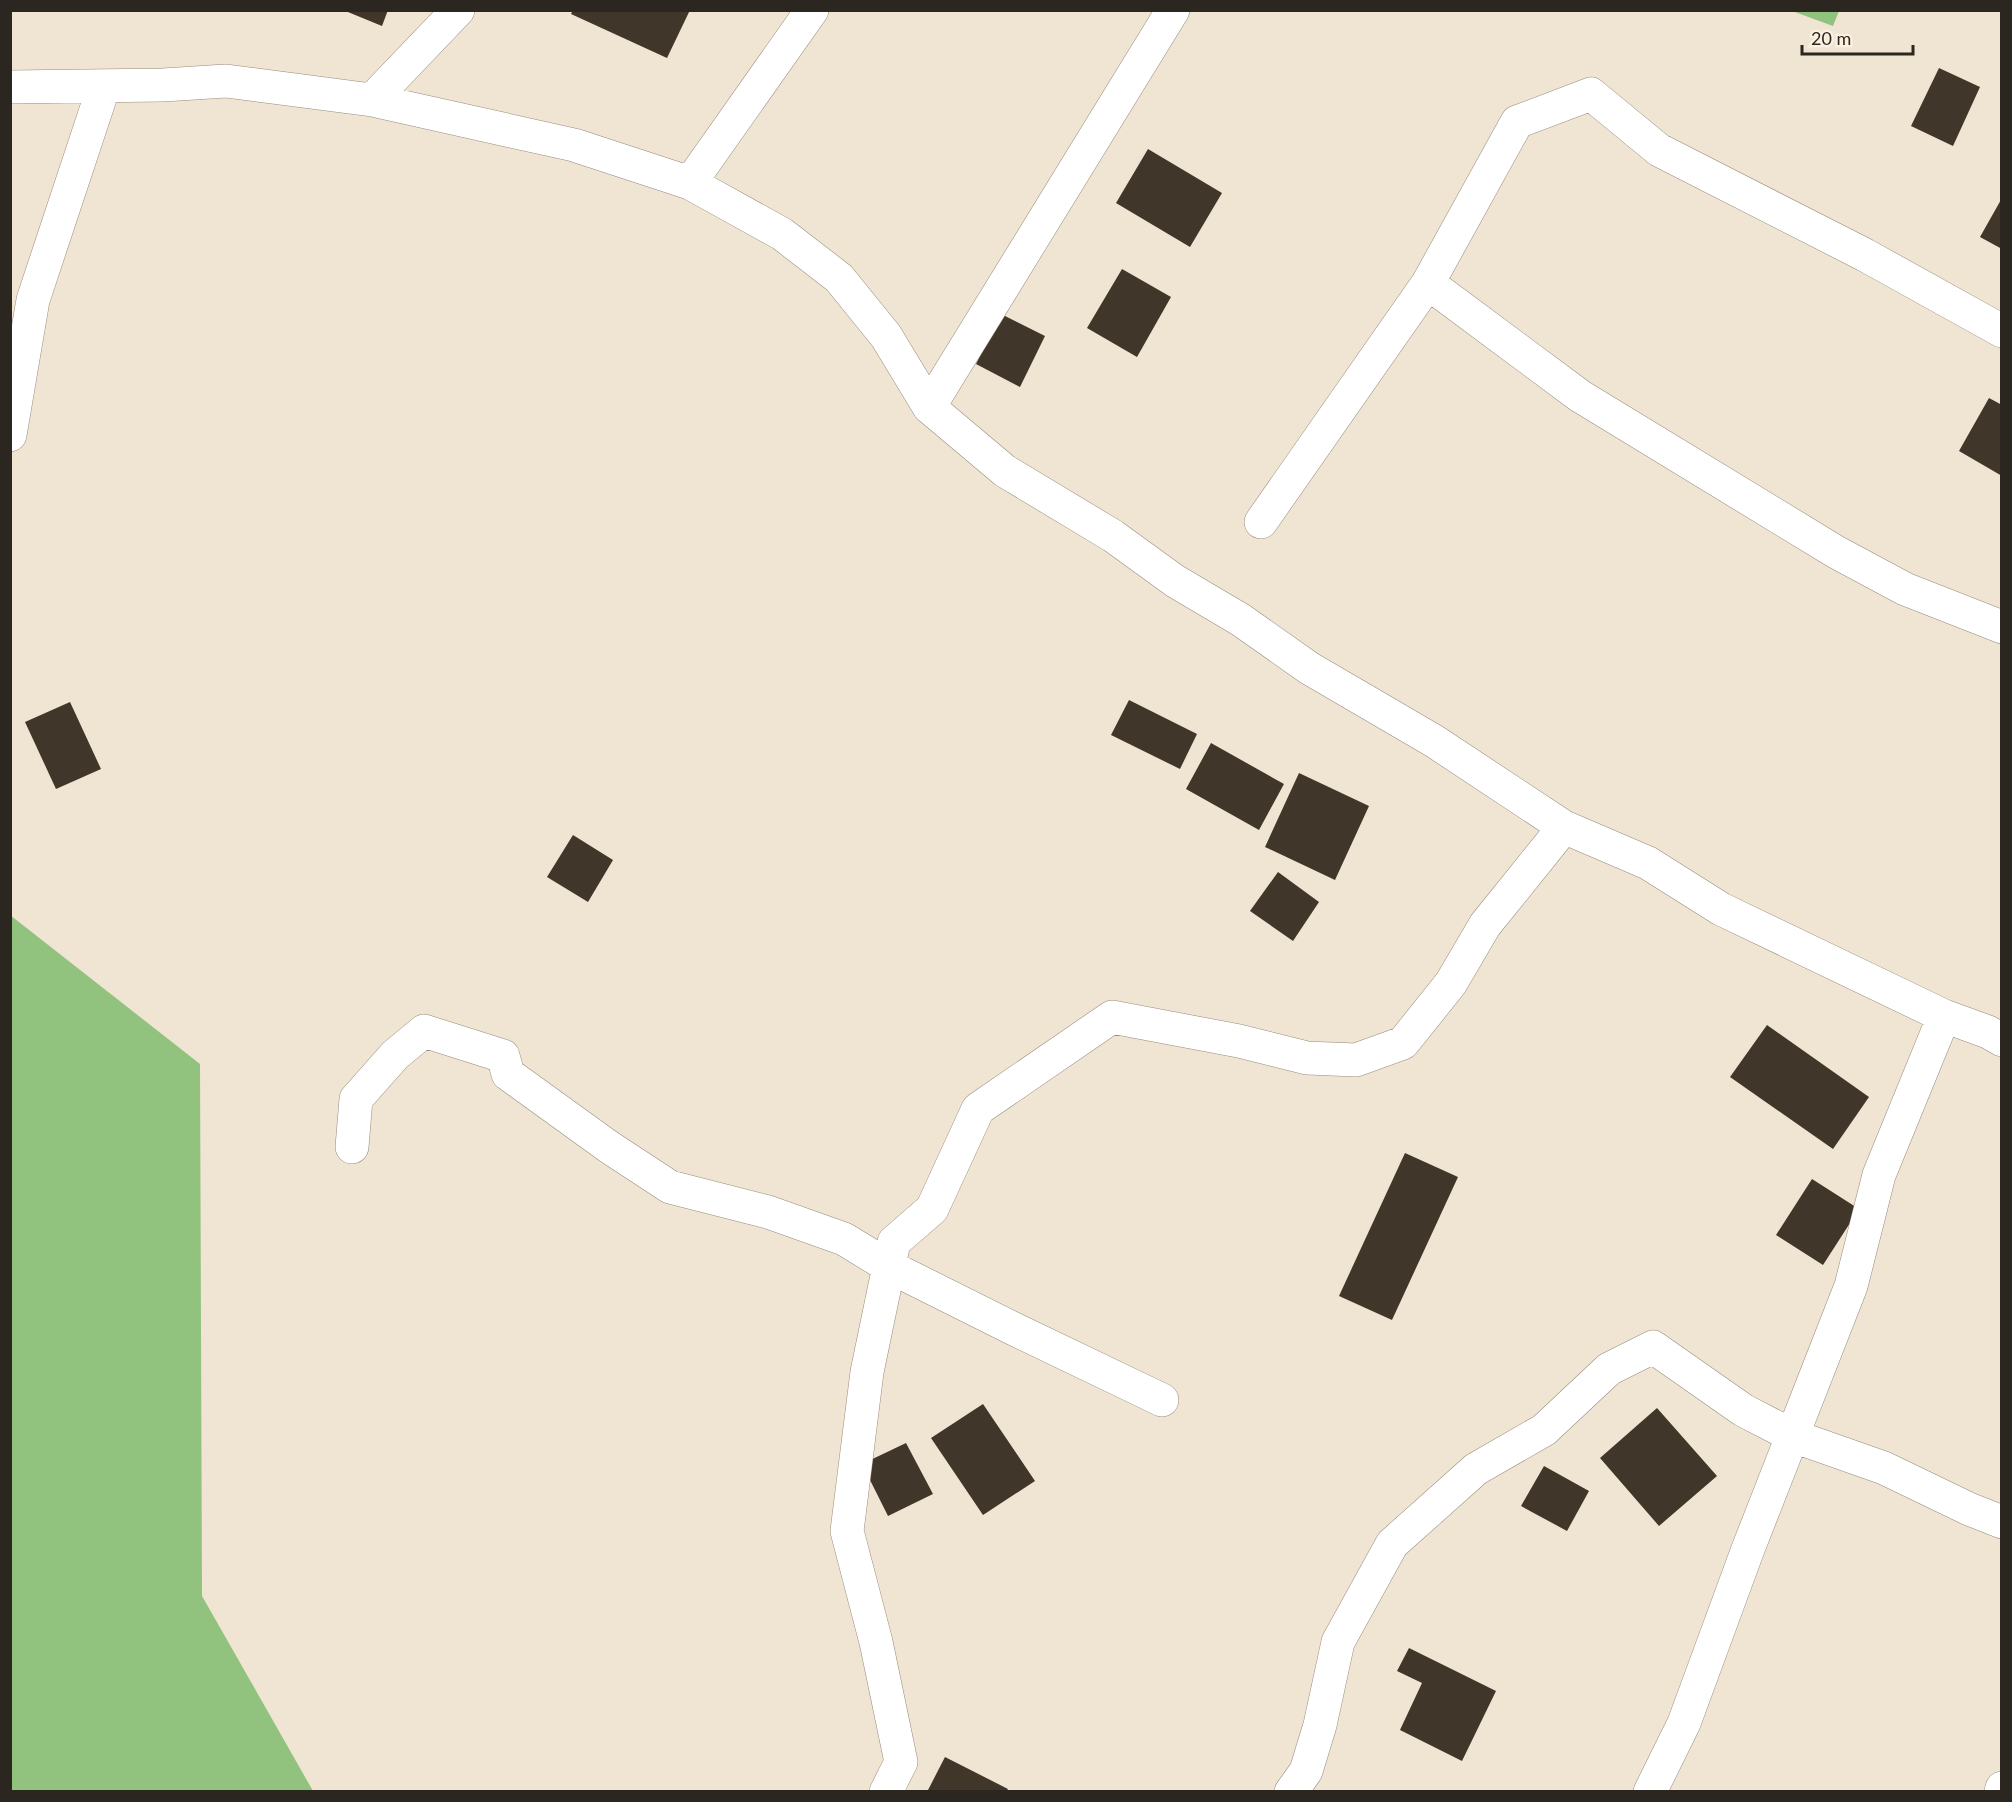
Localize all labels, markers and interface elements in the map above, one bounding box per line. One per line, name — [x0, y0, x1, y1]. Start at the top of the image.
scale bar — [1802, 18, 1913, 56]
text: 20 m — [1811, 27, 1851, 49]

